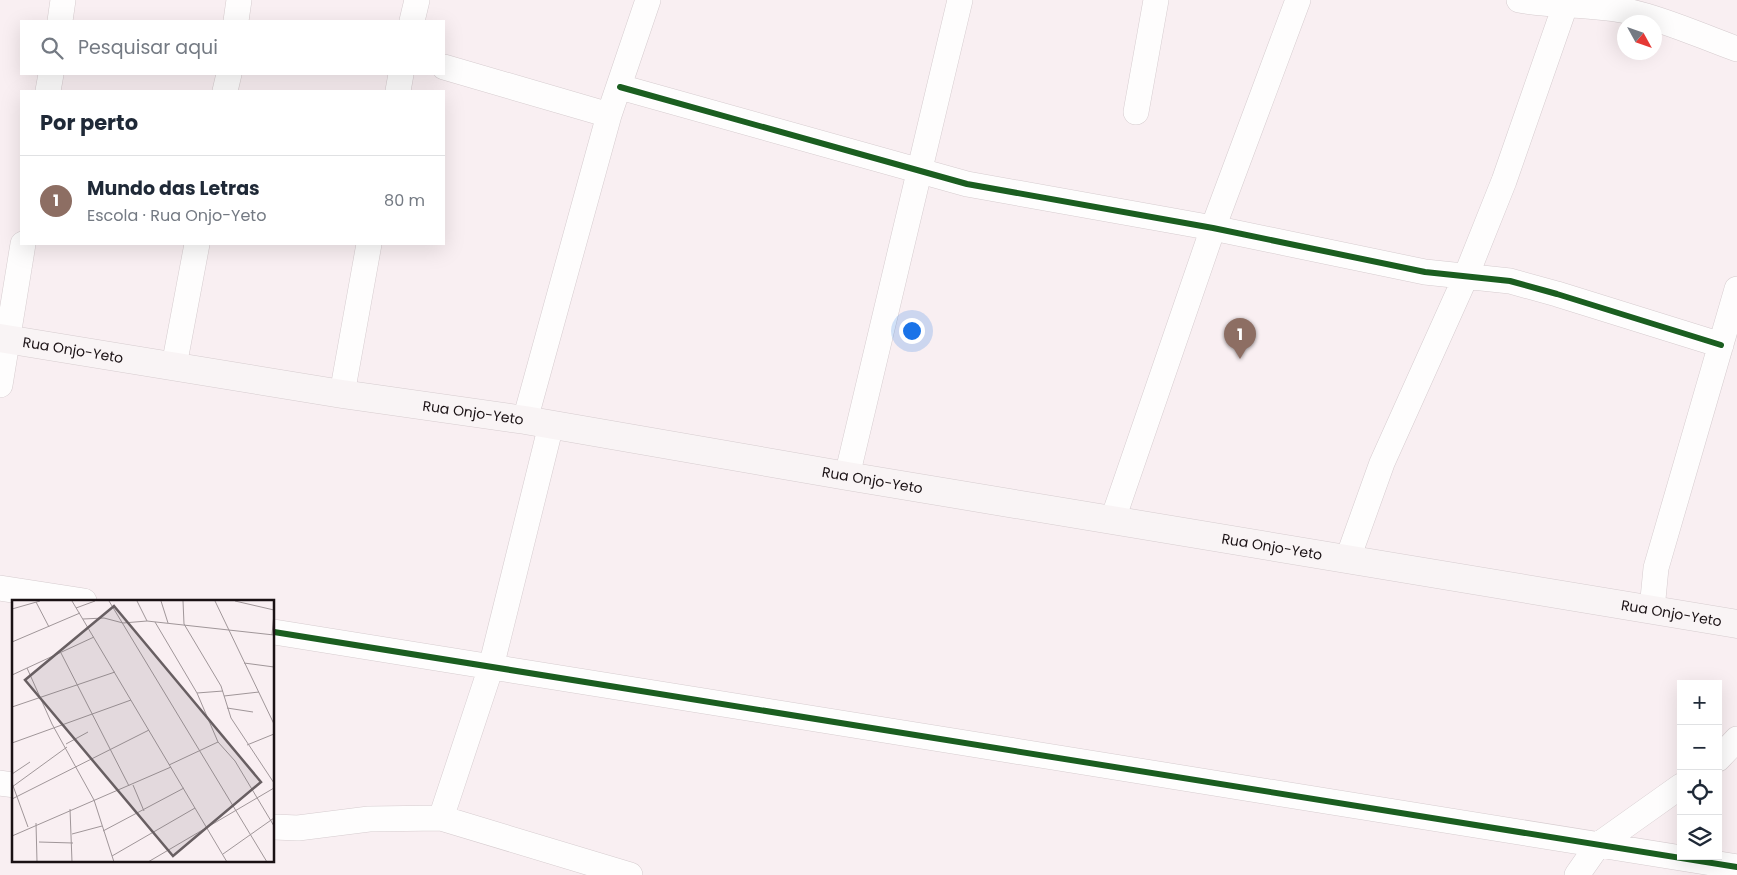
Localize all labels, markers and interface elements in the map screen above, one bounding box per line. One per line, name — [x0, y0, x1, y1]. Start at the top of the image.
north arrow — [1617, 15, 1662, 60]
search box — [20, 20, 445, 75]
icon: search — [38, 34, 66, 62]
text: Pesquisar aqui — [78, 34, 218, 61]
text: Por perto — [40, 108, 138, 137]
text: Mundo das Letras — [87, 175, 260, 202]
text: 1 — [53, 189, 59, 212]
text: 80 m — [384, 189, 425, 212]
text: Escola · Rua Onjo-Yeto — [87, 204, 266, 227]
your location — [899, 318, 925, 344]
pin: 1 — [1224, 318, 1256, 359]
street label: Rua Onjo-Yeto — [21, 332, 125, 368]
street label: Rua Onjo-Yeto — [421, 396, 525, 430]
street label: Rua Onjo-Yeto — [821, 462, 924, 498]
street label: Rua Onjo-Yeto — [1220, 528, 1324, 565]
street label: Rua Onjo-Yeto — [1620, 595, 1723, 631]
inset map — [12, 600, 275, 862]
map controls — [1677, 680, 1722, 860]
button: + — [1677, 680, 1722, 725]
button: − — [1677, 725, 1722, 770]
button: locate — [1677, 770, 1722, 815]
button: layers — [1677, 815, 1722, 860]

